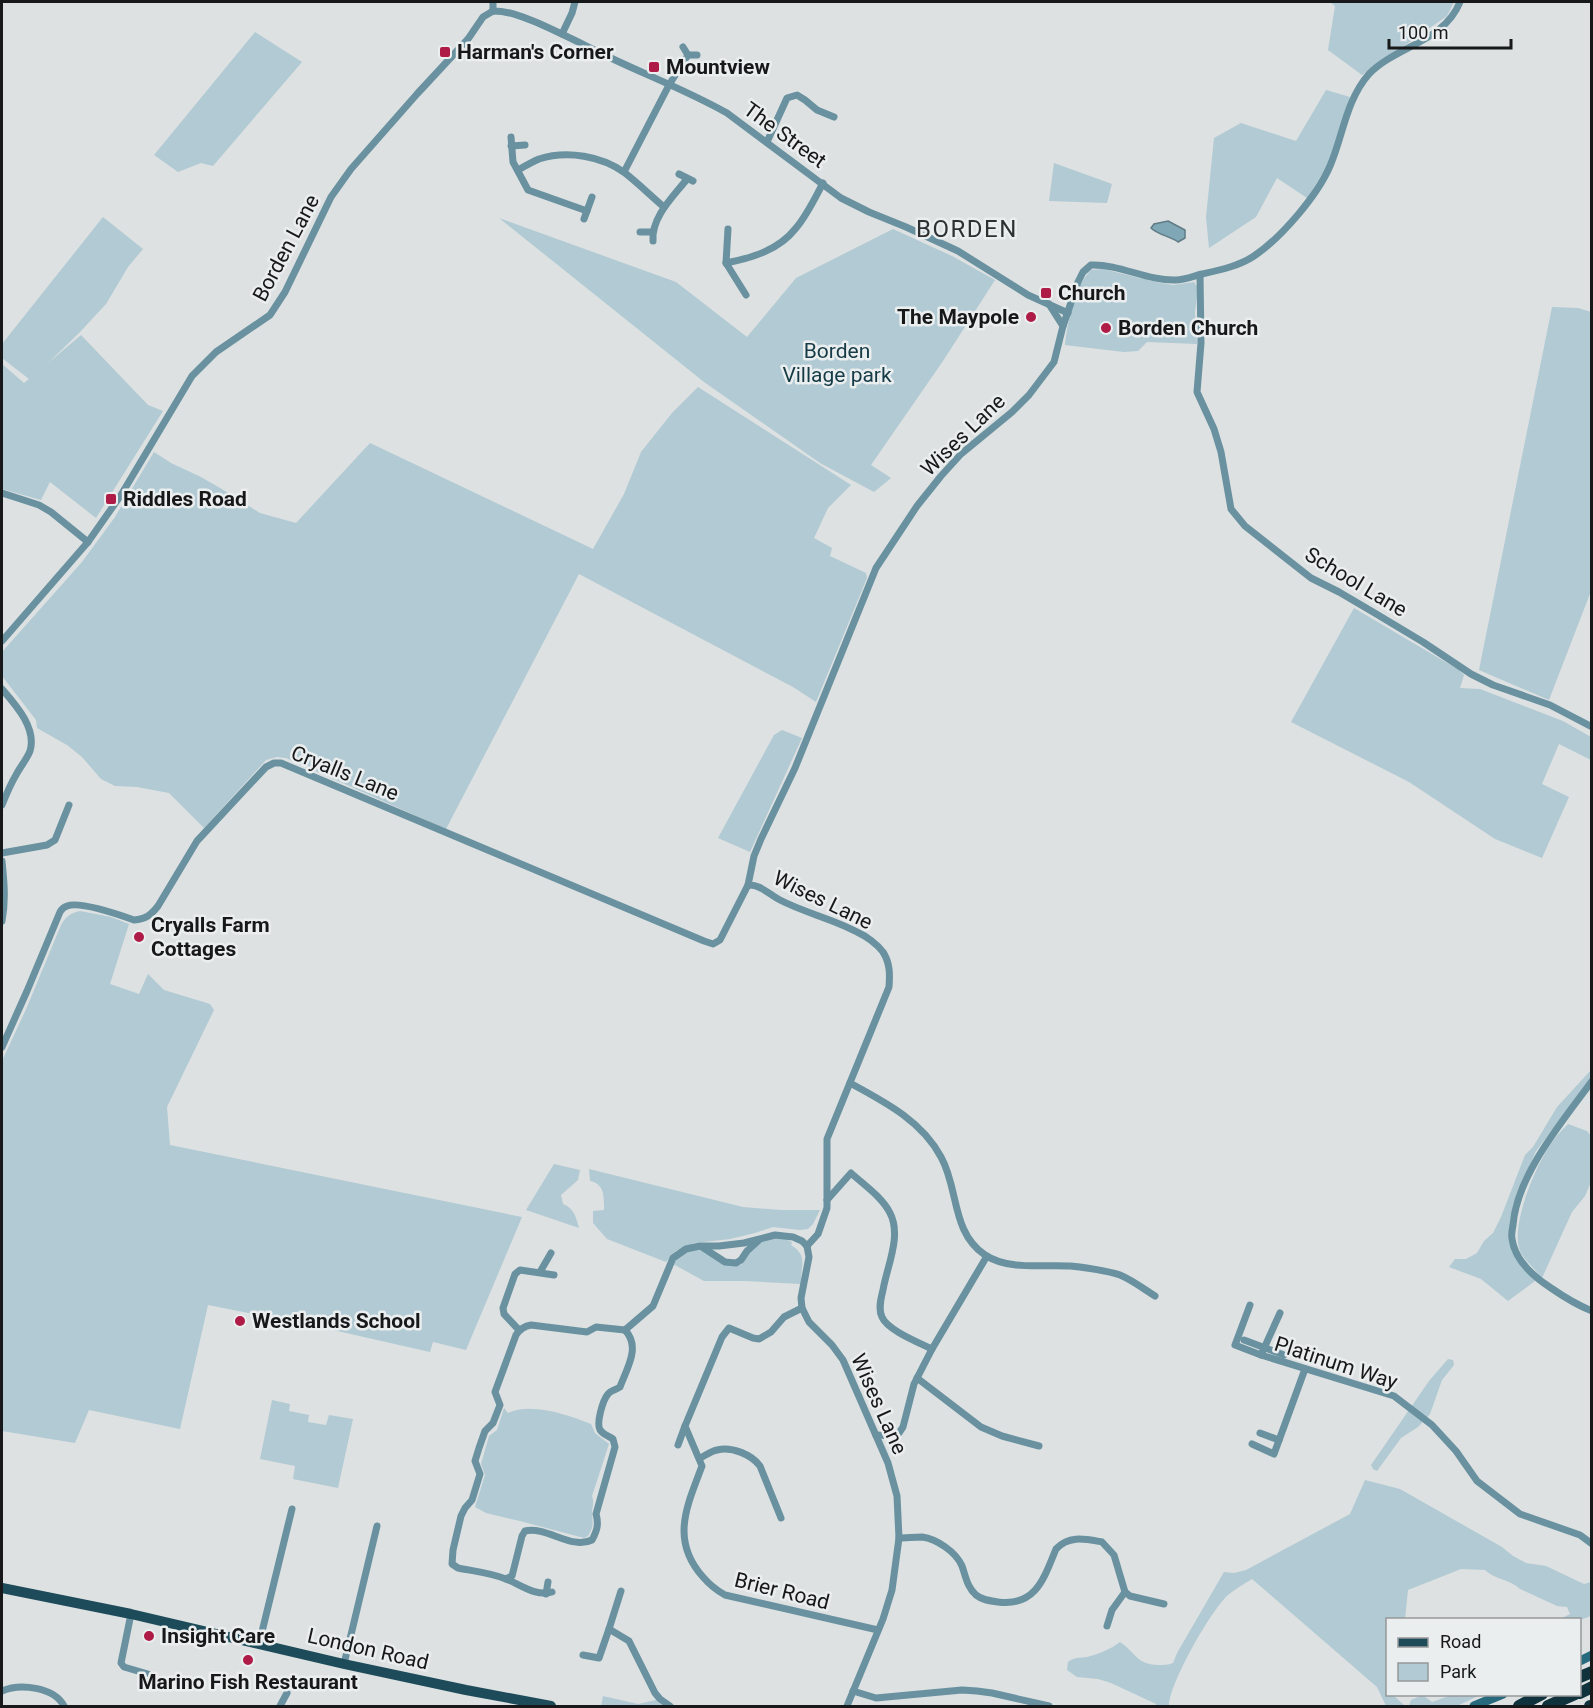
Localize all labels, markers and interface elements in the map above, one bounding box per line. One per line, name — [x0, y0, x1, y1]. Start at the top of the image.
scale bar — [1389, 12, 1510, 50]
text: 100 m — [1398, 22, 1449, 43]
place label: Harman's Corner — [457, 40, 614, 64]
marker: Harman's Corner — [438, 45, 452, 59]
place label: Mountview — [666, 55, 770, 79]
marker: Mountview — [647, 60, 661, 74]
street label: The Street — [739, 97, 831, 173]
street label: Borden Lane — [248, 191, 324, 305]
district label: BORDEN — [916, 215, 1018, 243]
place label: Church — [1058, 281, 1125, 305]
marker: Church — [1039, 286, 1053, 300]
place label: The Maypole — [897, 305, 1019, 329]
marker: The Maypole — [1024, 310, 1038, 324]
place label: Borden Church — [1118, 316, 1258, 340]
marker: Borden Church — [1099, 321, 1113, 335]
park label: Borden Village park — [782, 339, 892, 387]
street label: Wises Lane — [916, 389, 1010, 481]
place label: Riddles Road — [123, 487, 247, 511]
marker: Riddles Road — [104, 492, 118, 506]
street label: School Lane — [1301, 542, 1411, 622]
street label: Cryalls Lane — [288, 741, 402, 805]
street label: Wises Lane — [770, 866, 876, 934]
place label: Cryalls Farm Cottages — [151, 913, 270, 961]
marker: Cryalls Farm Cottages — [132, 930, 146, 944]
place label: Westlands School — [252, 1309, 421, 1333]
marker: Westlands School — [233, 1314, 247, 1328]
street label: Platinum Way — [1271, 1332, 1401, 1394]
street label: Wises Lane — [846, 1350, 912, 1458]
street label: Brier Road — [732, 1568, 832, 1614]
legend — [1386, 1618, 1581, 1696]
street label: London Road — [305, 1623, 431, 1675]
place label: Insight Care — [161, 1624, 275, 1648]
marker: Insight Care — [142, 1629, 156, 1643]
text: Road — [1440, 1631, 1481, 1652]
marker: Marino Fish Restaurant — [241, 1653, 255, 1667]
text: Park — [1440, 1661, 1477, 1682]
place label: Marino Fish Restaurant — [138, 1670, 358, 1694]

